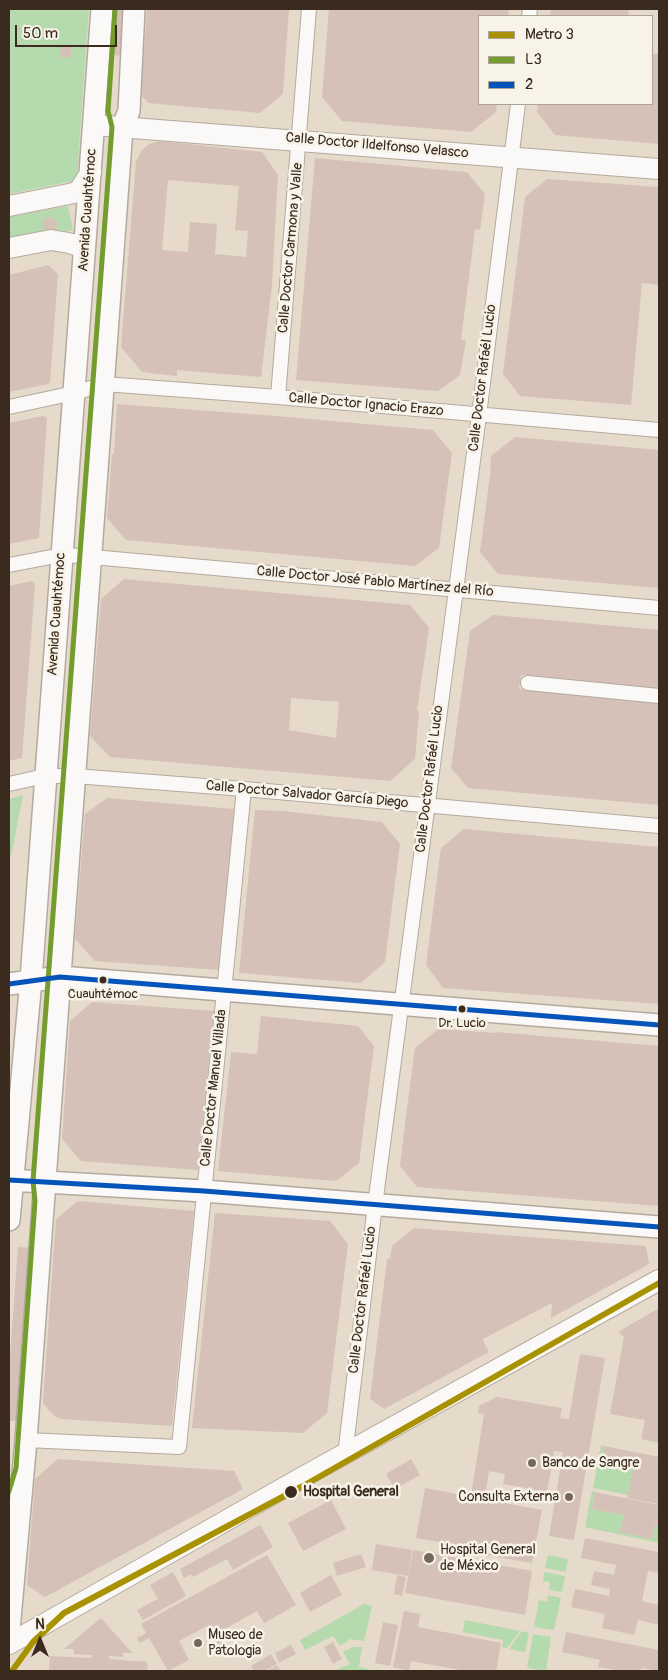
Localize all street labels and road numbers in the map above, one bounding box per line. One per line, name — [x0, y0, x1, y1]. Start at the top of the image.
street label: Calle Doctor Ildelfonso Velasco — [285, 130, 469, 162]
street label: Avenida Cuauhtémoc — [75, 148, 101, 272]
street label: Calle Doctor Carmona y Valle — [275, 162, 307, 334]
street label: Calle Doctor Rafaél Lucio — [466, 303, 500, 453]
street label: Calle Doctor Ignacio Erazo — [288, 390, 444, 420]
street label: Avenida Cuauhtémoc — [44, 552, 70, 676]
street label: Calle Doctor José Pablo Martínez del Río — [256, 563, 494, 601]
street label: Calle Doctor Rafaél Lucio — [413, 704, 447, 854]
street label: Calle Doctor Salvador García Diego — [205, 778, 409, 812]
street label: Calle Doctor Manuel Villada — [197, 1008, 231, 1168]
street label: Calle Doctor Rafaél Lucio — [346, 1225, 380, 1375]

